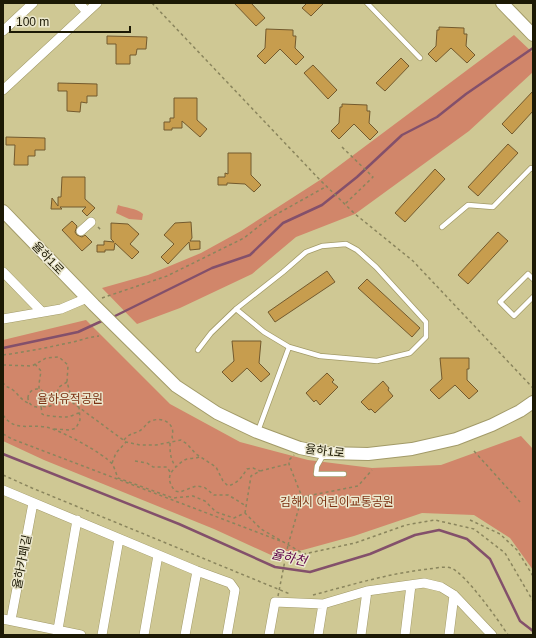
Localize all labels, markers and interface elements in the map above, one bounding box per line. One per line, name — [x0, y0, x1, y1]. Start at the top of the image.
scale bar — [10, 8, 130, 34]
text: 100 m — [16, 15, 49, 29]
street label: 율하1로 — [29, 239, 67, 277]
park label: 율하유적공원 — [37, 392, 103, 406]
street label: 율하1로 — [304, 442, 346, 460]
park label: 김해시 어린이교통공원 — [280, 495, 394, 509]
street label: 율하카페길 — [10, 534, 34, 590]
water label: 율하천 — [270, 546, 309, 569]

